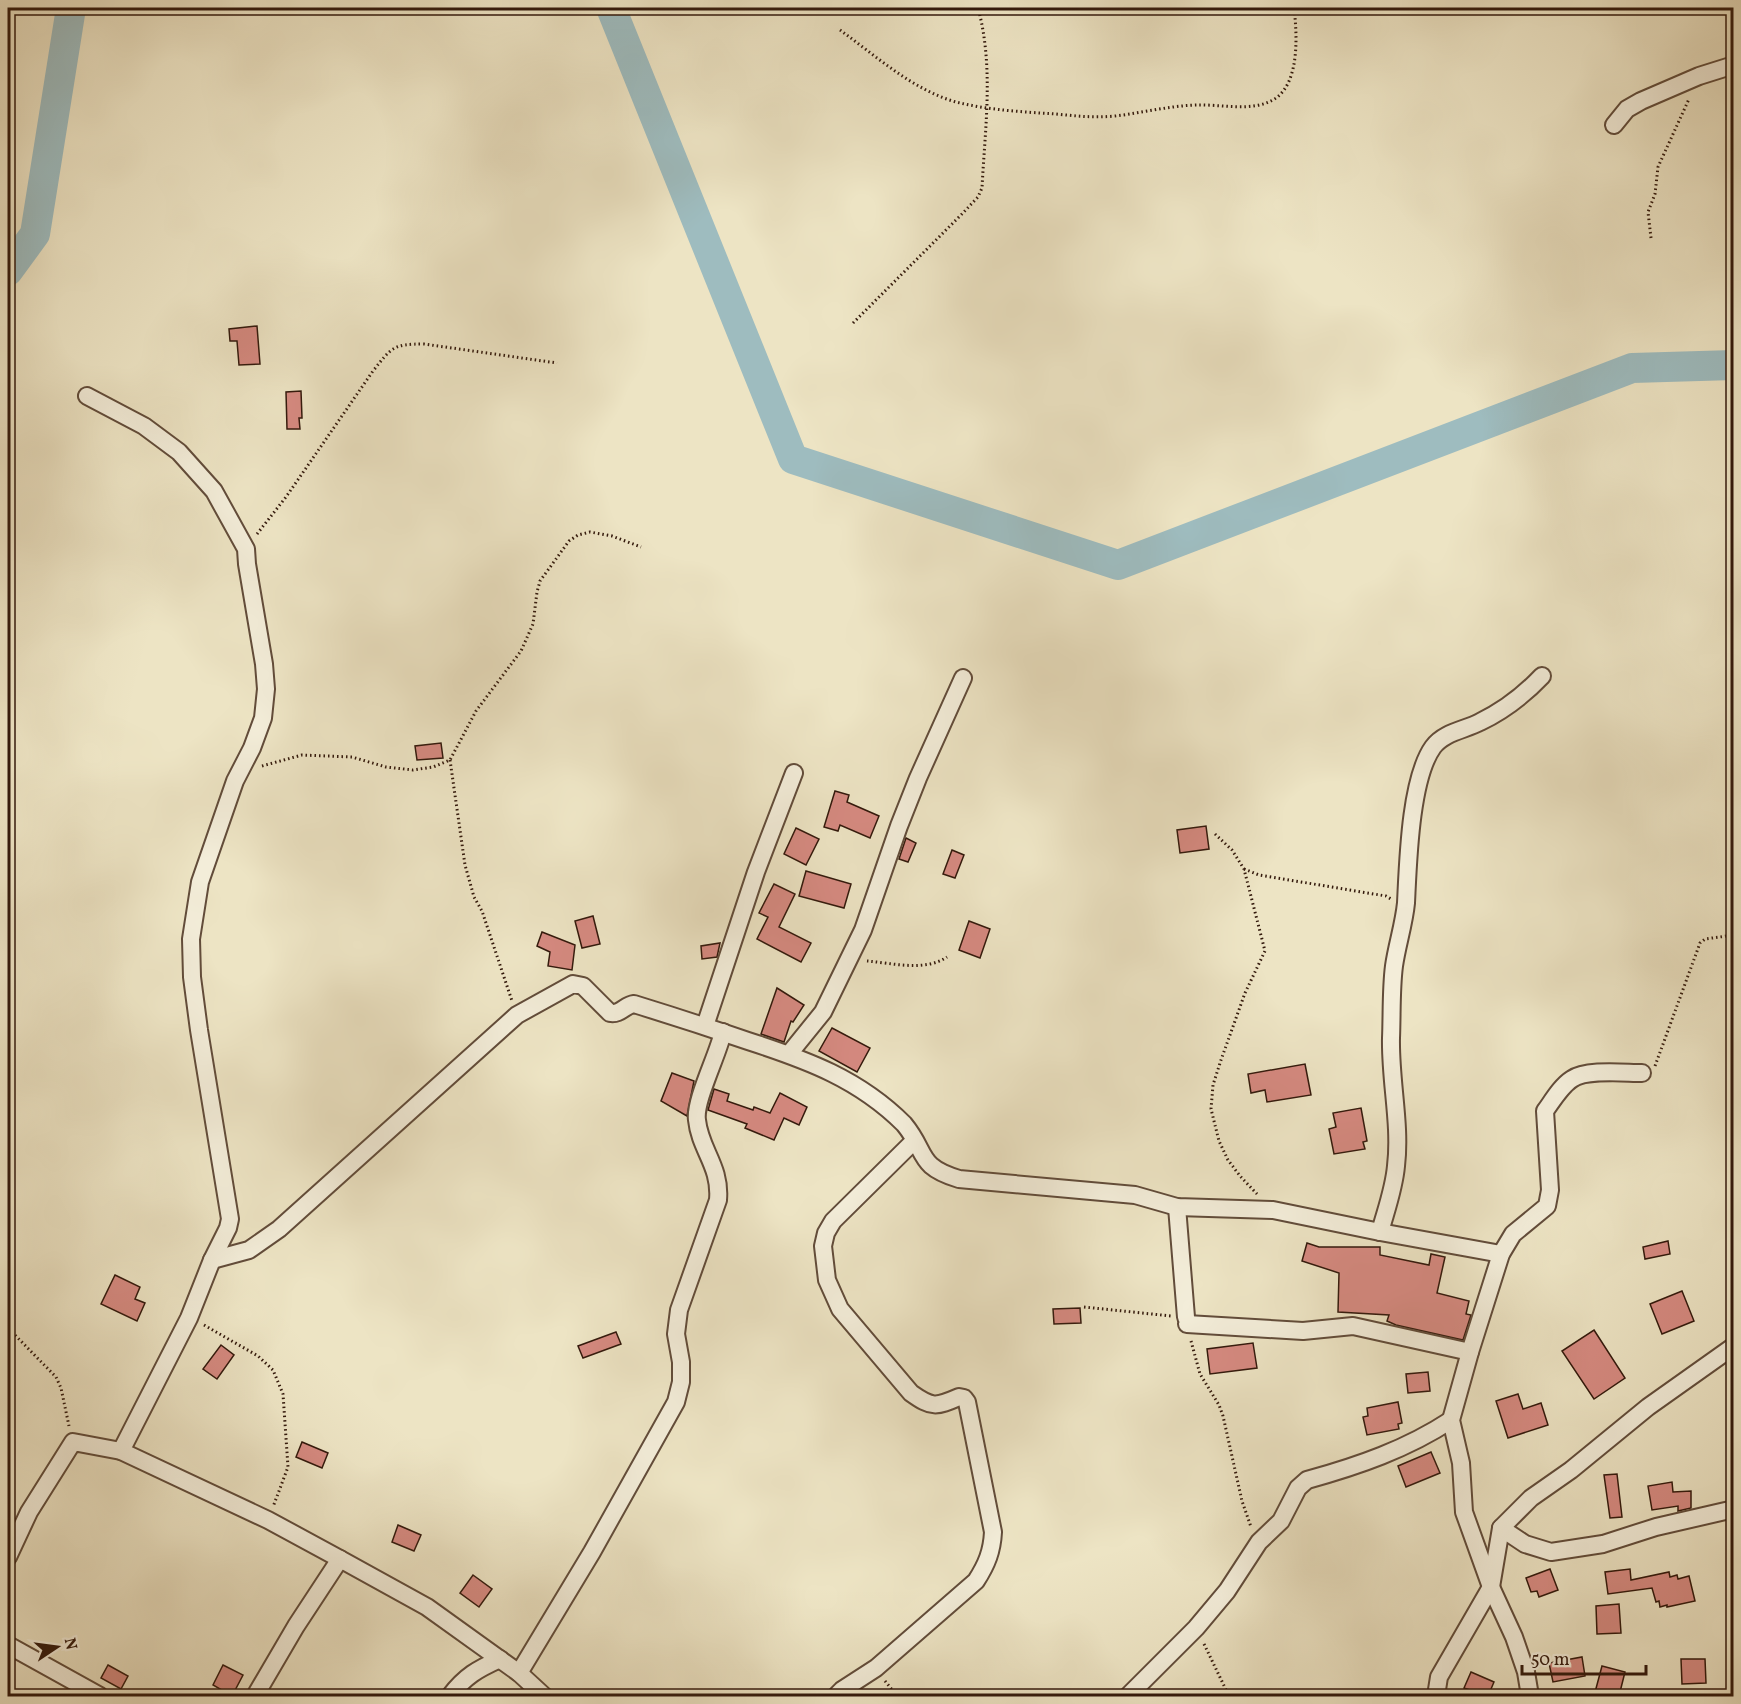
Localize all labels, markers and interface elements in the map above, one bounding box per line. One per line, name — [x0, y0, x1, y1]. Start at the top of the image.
north arrow — [27, 1617, 87, 1677]
text: N — [58, 1636, 82, 1653]
scale bar — [1522, 1638, 1646, 1676]
text: 50 m — [1531, 1648, 1570, 1673]

